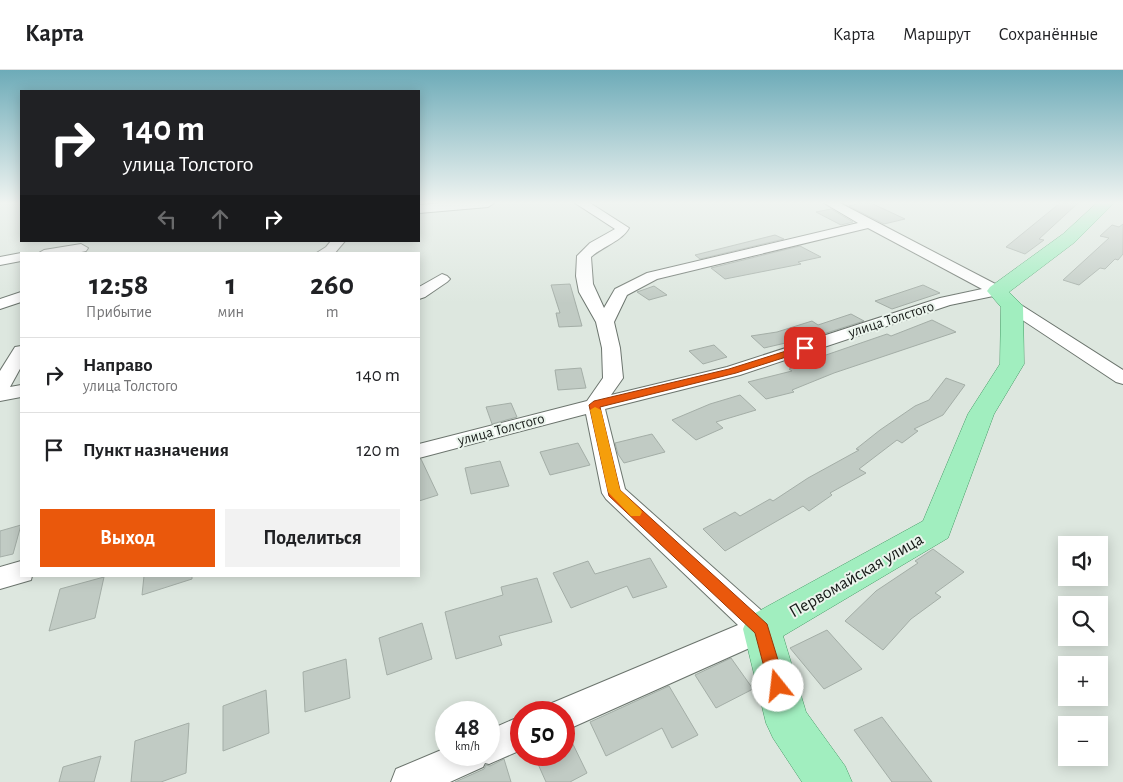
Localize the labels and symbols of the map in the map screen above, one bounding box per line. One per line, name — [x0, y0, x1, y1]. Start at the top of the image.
street label: улица Толстого — [846, 299, 936, 341]
pin — [784, 327, 826, 369]
street label: улица Толстого — [455, 411, 546, 448]
street label: Первомайская улица — [786, 530, 927, 622]
position arrow — [751, 659, 803, 711]
speed limit sign: 50 — [510, 701, 575, 766]

